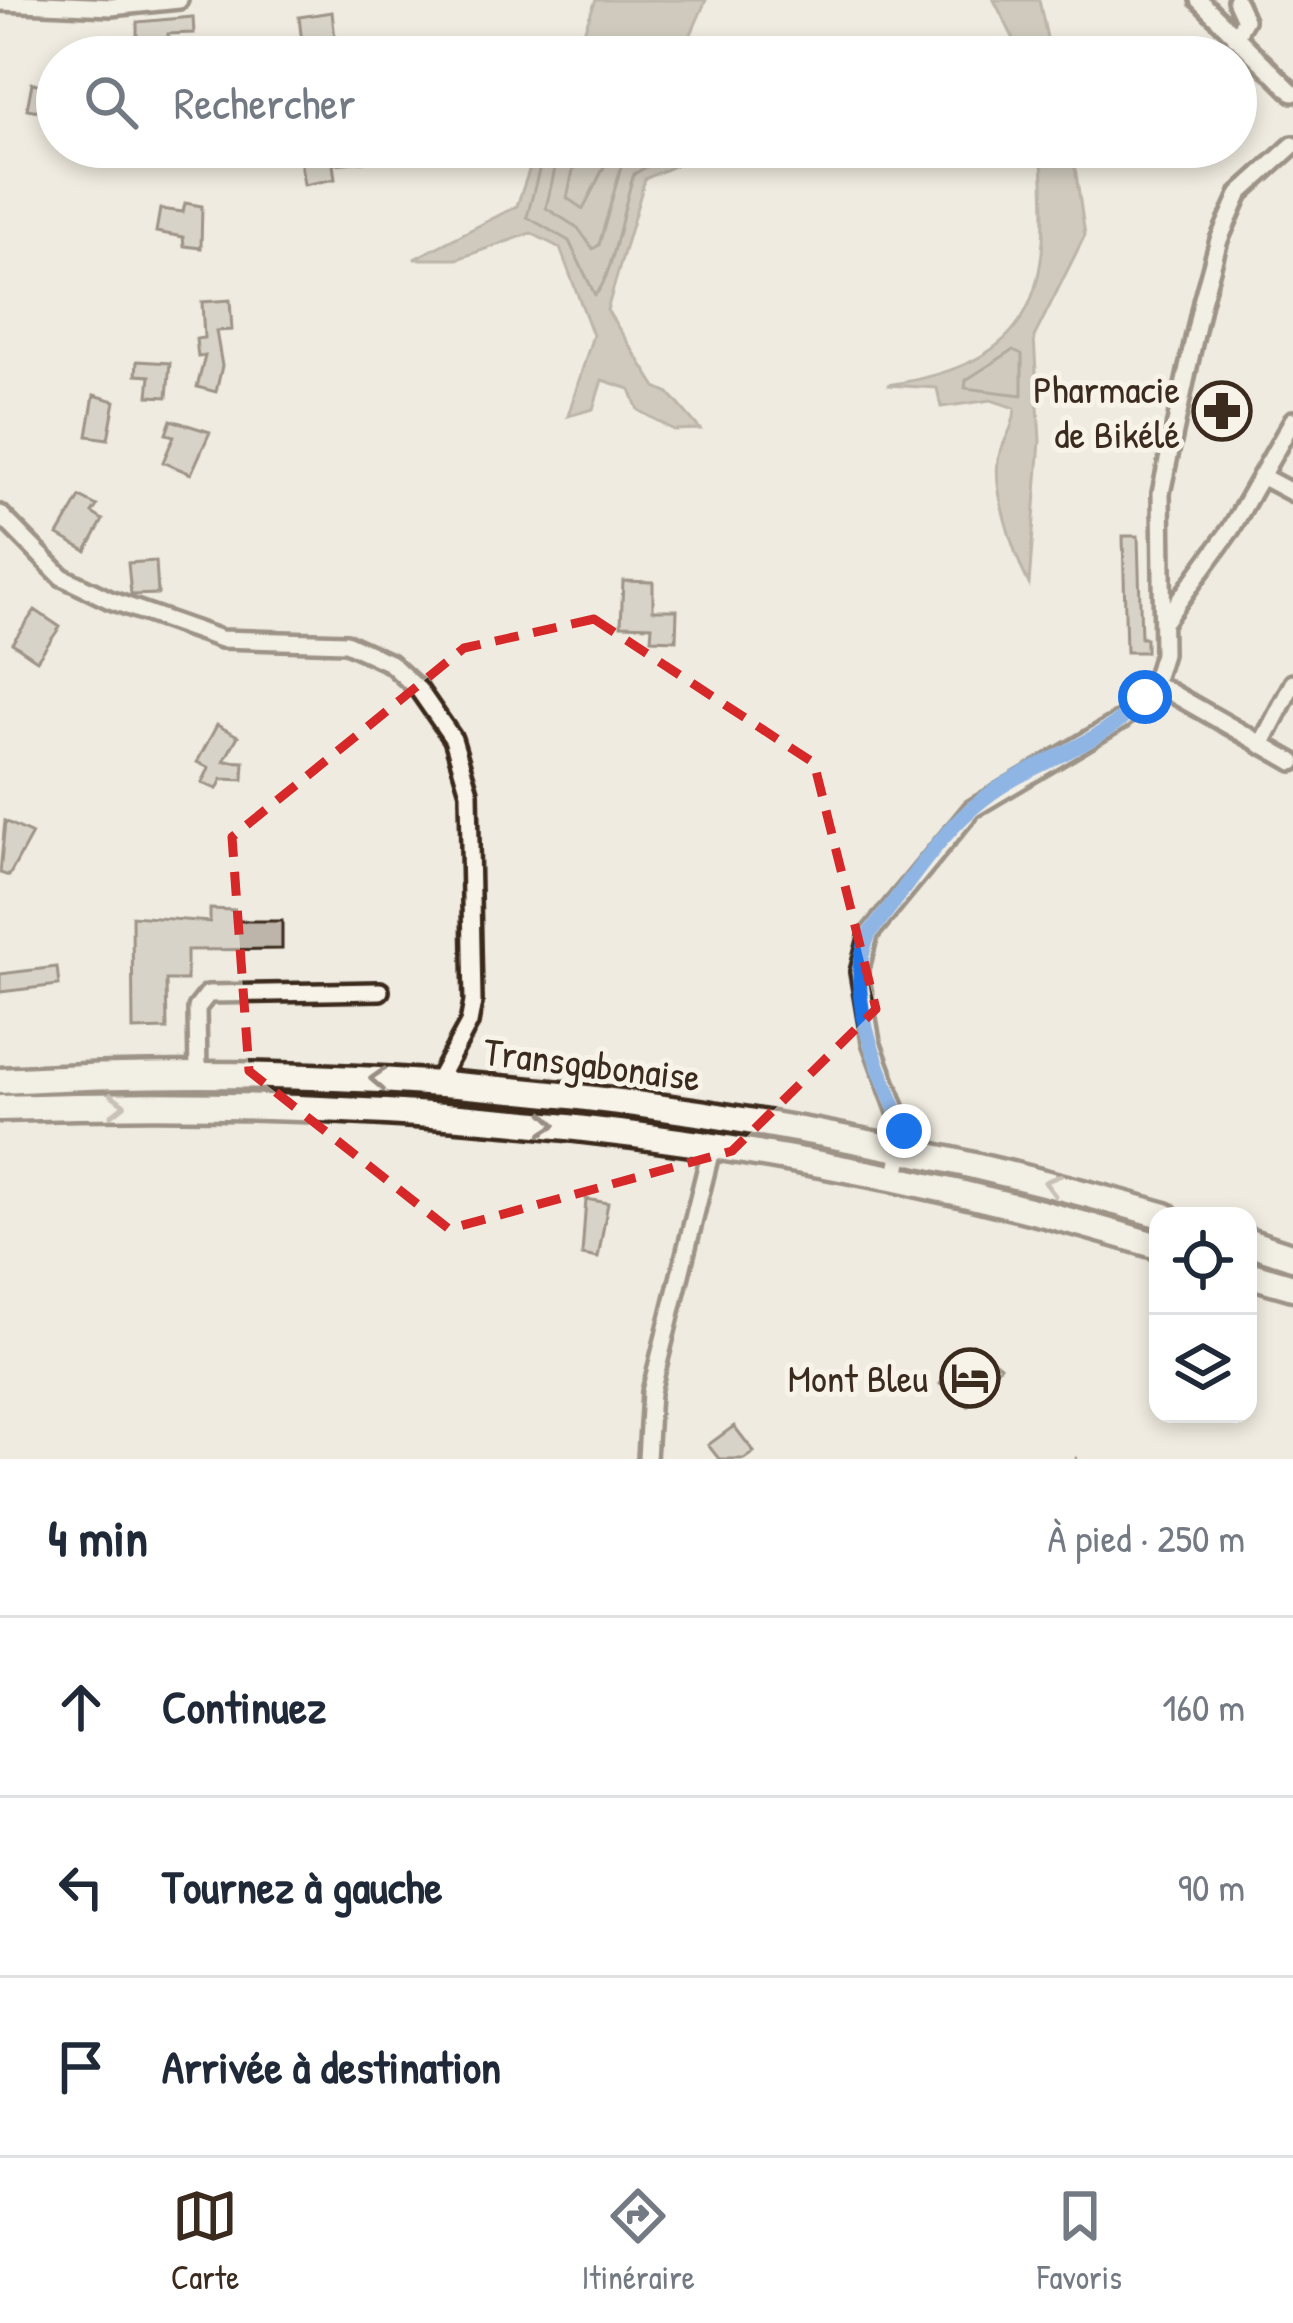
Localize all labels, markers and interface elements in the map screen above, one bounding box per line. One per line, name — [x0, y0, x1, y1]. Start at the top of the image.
search box — [36, 36, 1257, 168]
icon: search — [78, 69, 144, 135]
text: Rechercher — [174, 72, 356, 133]
place label: Pharmacie de Bikélé — [1033, 362, 1180, 460]
pharmacy icon: Pharmacie de Bikélé — [1191, 380, 1253, 442]
route start — [1118, 670, 1172, 724]
street label: Transgabonaise — [481, 1024, 703, 1103]
one-way arrow — [368, 1066, 387, 1092]
one-way arrow — [109, 1092, 127, 1118]
route end — [877, 1104, 931, 1158]
one-way arrow — [539, 1111, 558, 1136]
one-way arrow — [1043, 1173, 1063, 1198]
map controls — [1149, 1207, 1257, 1423]
button: locate — [1149, 1207, 1257, 1315]
button: layers — [1149, 1315, 1257, 1423]
hotel icon: Mont Bleu — [939, 1347, 1001, 1409]
place label: Mont Bleu — [788, 1351, 928, 1404]
text: 4 min — [48, 1503, 148, 1572]
text: À pied · 250 m — [1047, 1511, 1245, 1564]
icon: ahead — [48, 1674, 114, 1740]
text: Continuez — [162, 1676, 326, 1737]
text: 160 m — [1162, 1680, 1245, 1733]
icon: left — [48, 1854, 114, 1920]
text: Tournez à gauche — [162, 1856, 442, 1917]
text: 90 m — [1178, 1860, 1245, 1913]
icon: arrive — [48, 2034, 114, 2100]
text: Arrivée à destination — [162, 2036, 501, 2097]
tab: Carte — [171, 2183, 239, 2299]
tab: Itinéraire — [582, 2183, 695, 2299]
tab: Favoris — [1037, 2183, 1122, 2299]

